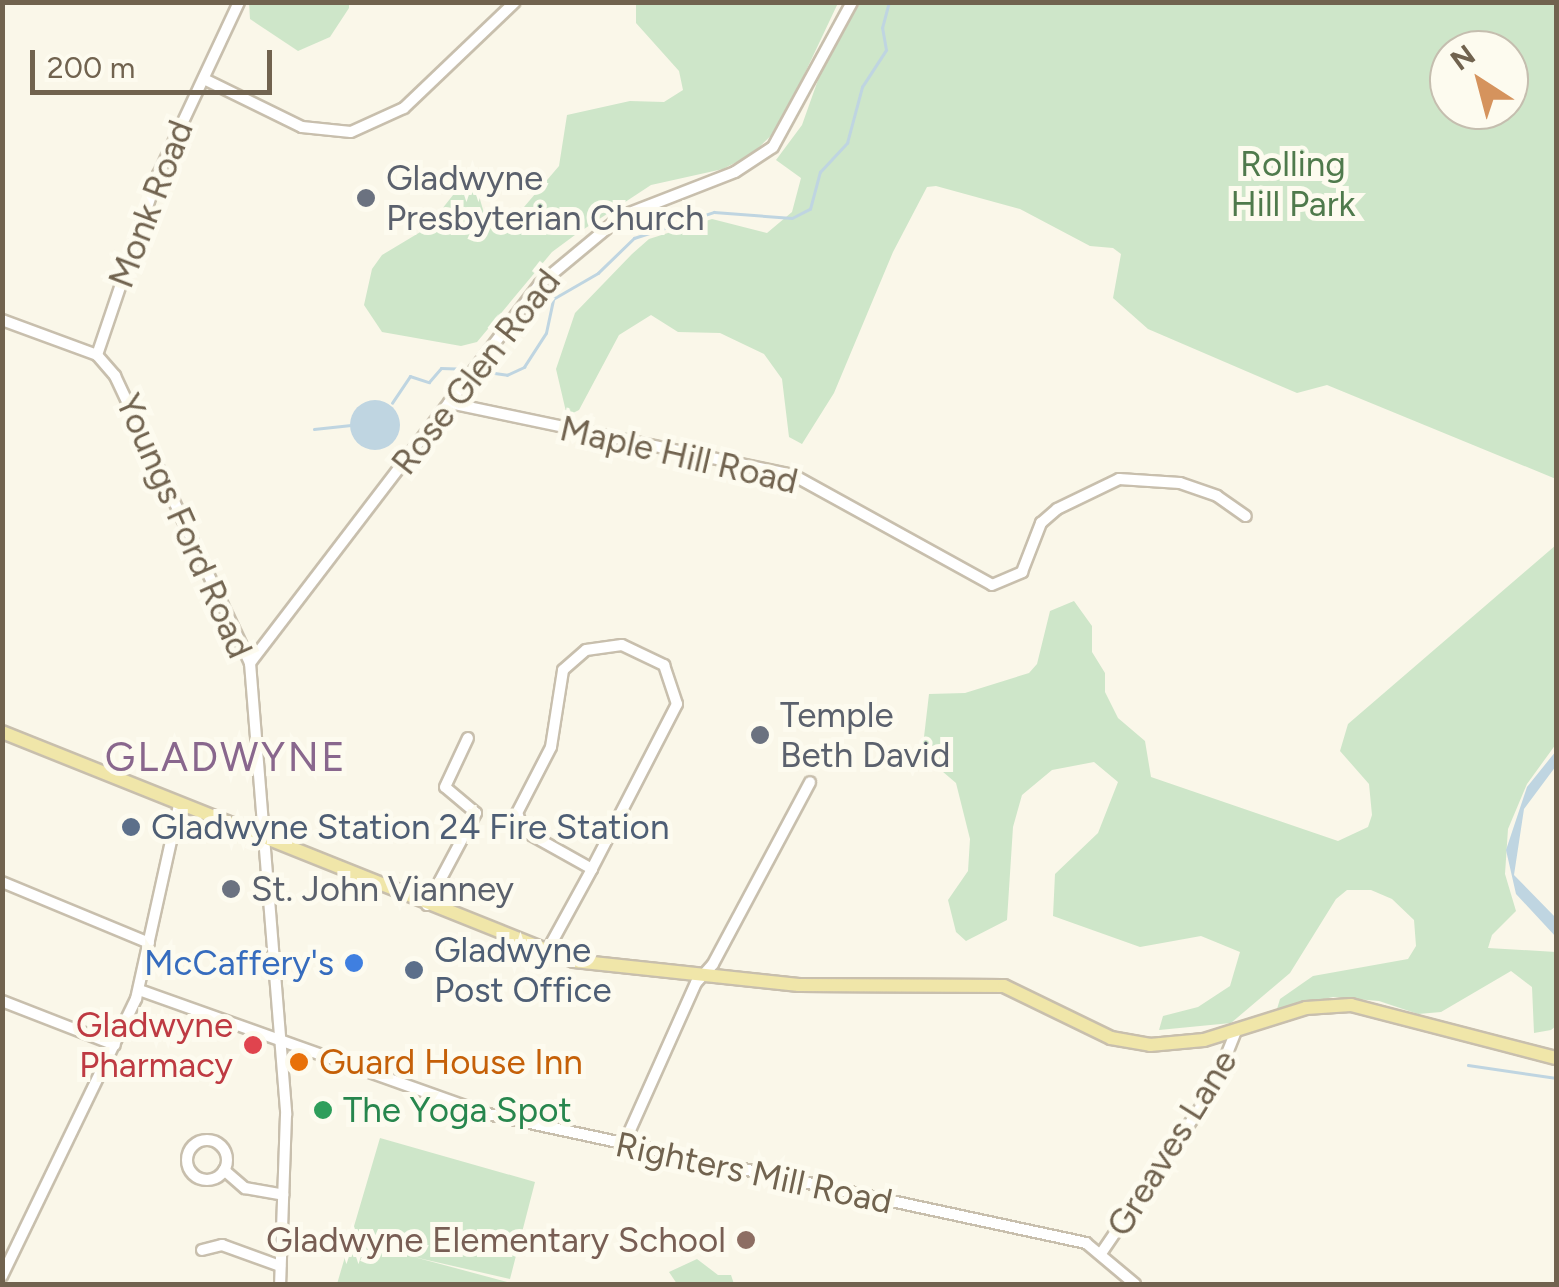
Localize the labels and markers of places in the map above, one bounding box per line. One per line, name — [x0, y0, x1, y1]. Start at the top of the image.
place label: Gladwyne Presbyterian Church — [386, 157, 705, 239]
marker: Gladwyne Presbyterian Church — [355, 187, 377, 209]
place label: Temple Beth David — [780, 694, 950, 776]
marker: Temple Beth David — [749, 724, 771, 746]
place label: Gladwyne Station 24 Fire Station — [151, 806, 669, 848]
marker: Gladwyne Station 24 Fire Station — [120, 816, 142, 838]
place label: St. John Vianney — [251, 868, 514, 910]
marker: St. John Vianney — [220, 878, 242, 900]
place label: Gladwyne Post Office — [434, 929, 612, 1011]
place label: McCaffery's — [144, 942, 334, 984]
marker: McCaffery's — [343, 952, 365, 974]
marker: Gladwyne Post Office — [403, 959, 425, 981]
place label: Gladwyne Pharmacy — [76, 1004, 233, 1086]
marker: Gladwyne Pharmacy — [242, 1034, 264, 1056]
place label: Guard House Inn — [319, 1041, 583, 1083]
marker: Guard House Inn — [288, 1051, 310, 1073]
place label: The Yoga Spot — [343, 1089, 572, 1131]
marker: The Yoga Spot — [312, 1099, 334, 1121]
place label: Gladwyne Elementary School — [266, 1219, 726, 1261]
marker: Gladwyne Elementary School — [735, 1229, 757, 1251]

